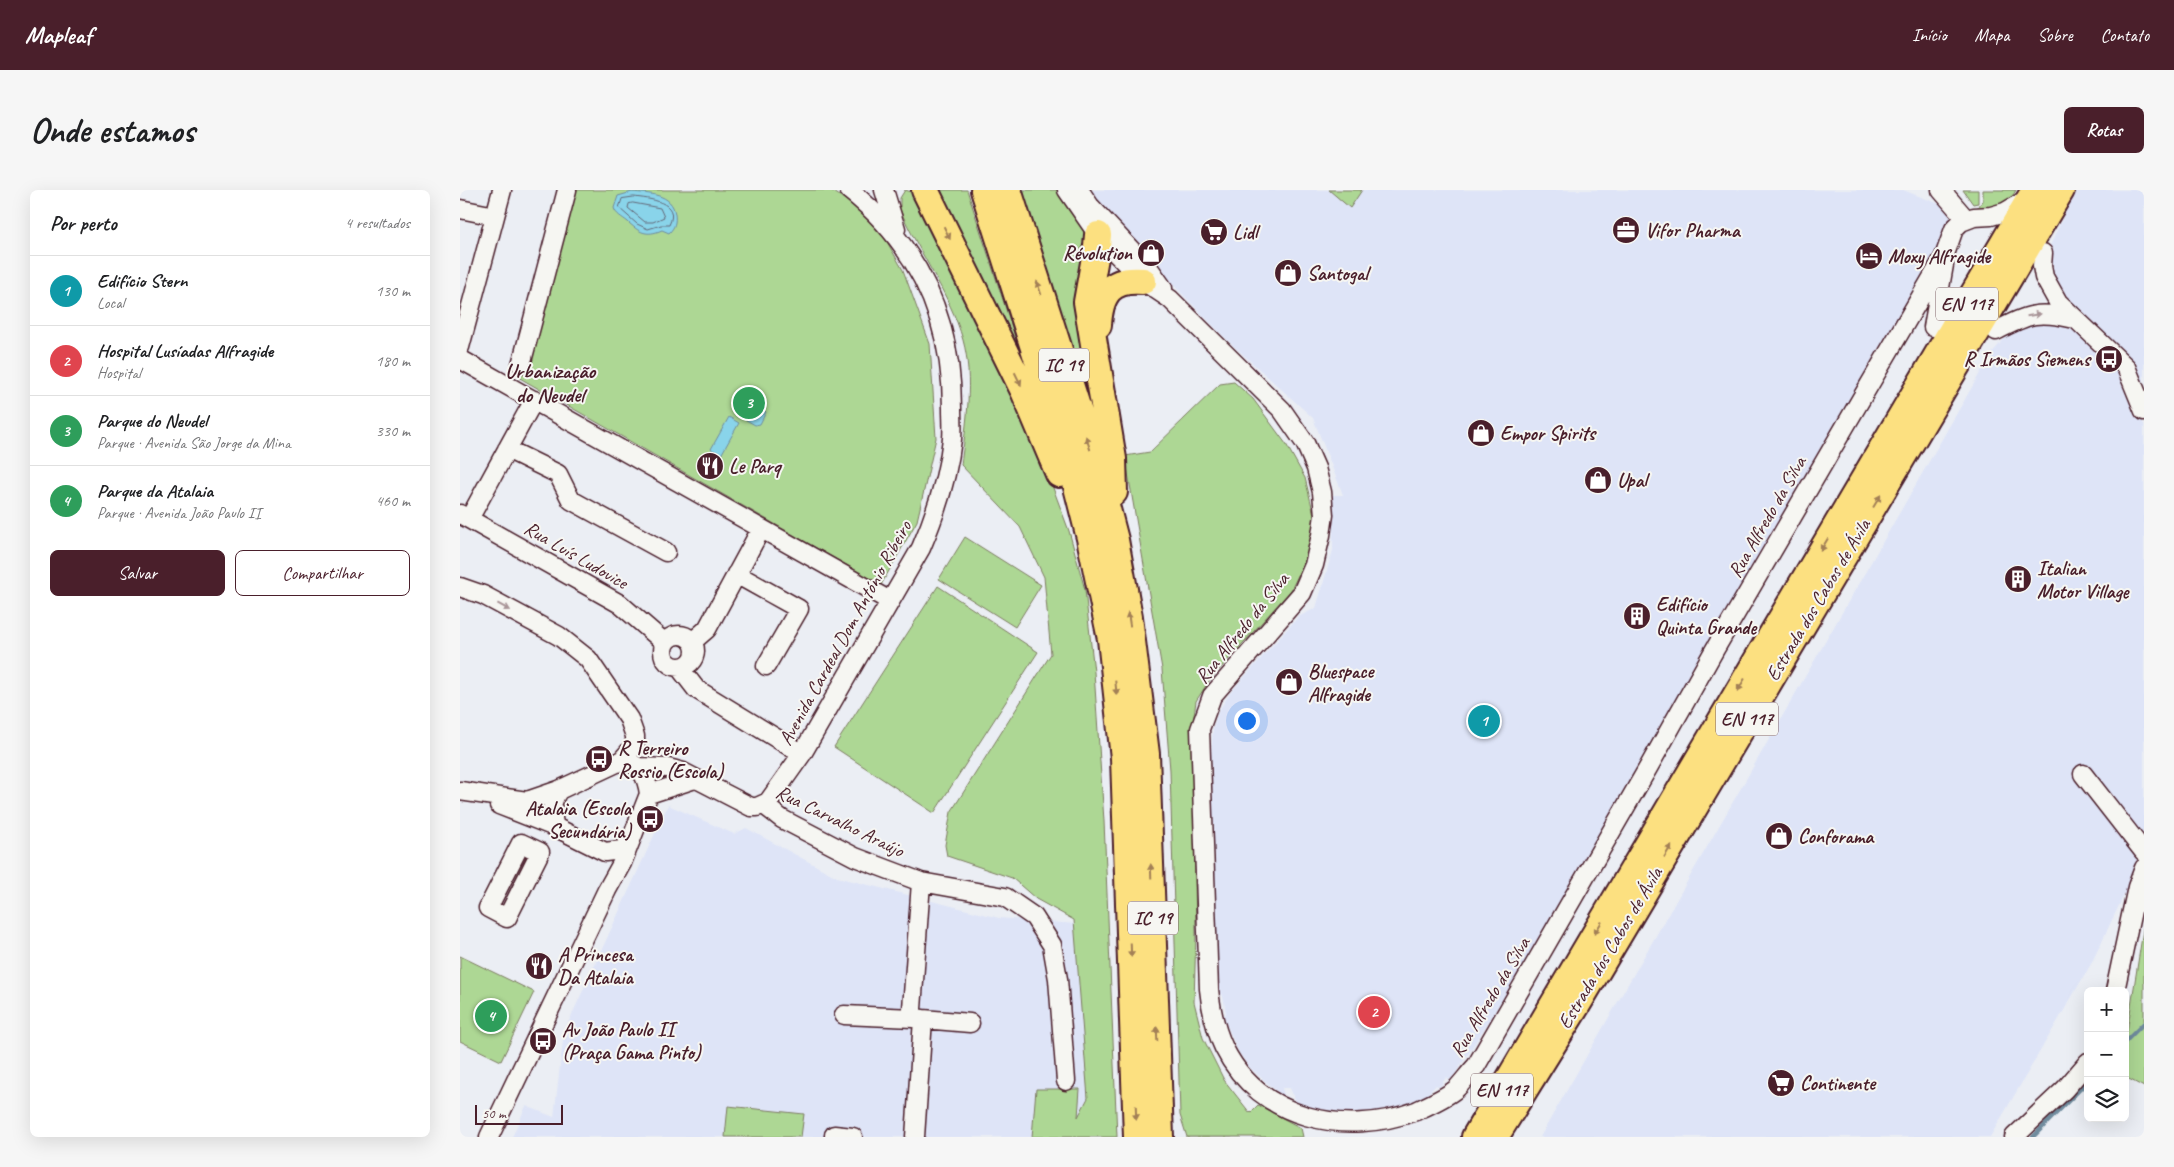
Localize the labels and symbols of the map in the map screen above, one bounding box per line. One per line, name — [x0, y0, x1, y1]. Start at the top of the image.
office icon: Vifor Pharma — [1611, 215, 1641, 245]
supermarket icon: Lidl — [1199, 217, 1229, 247]
place label: Vifor Pharma — [1645, 218, 1742, 243]
place label: Lidl — [1233, 220, 1261, 245]
one-way arrow — [943, 226, 951, 240]
shop icon: Révolution — [1136, 238, 1166, 268]
place label: Révolution — [1063, 241, 1133, 266]
hotel icon: Moxy Alfragide — [1854, 241, 1884, 271]
place label: Moxy Alfragide — [1888, 244, 1991, 270]
shop icon: Santogal — [1273, 258, 1303, 288]
place label: Santogal — [1307, 261, 1372, 286]
one-way arrow — [1035, 280, 1043, 295]
road number: EN 117 — [1936, 288, 1998, 320]
one-way arrow — [2027, 311, 2043, 319]
bus stop icon: R Irmãos Siemens — [2094, 344, 2124, 374]
place label: R Irmãos Siemens — [1963, 347, 2092, 372]
road number: IC 19 — [1039, 348, 1089, 382]
district label: Urbanização do Neudel — [505, 358, 596, 408]
one-way arrow — [1014, 372, 1022, 387]
pin: 3 — [733, 384, 765, 422]
shop icon: Empor Spirits — [1466, 418, 1496, 448]
place label: Empor Spirits — [1500, 421, 1597, 446]
one-way arrow — [1084, 435, 1092, 450]
restaurant icon: Le Parq — [695, 451, 725, 481]
street label: Rua Alfredo da Silva — [1722, 451, 1812, 582]
place label: Le Parq — [729, 454, 783, 479]
shop icon: Upal — [1583, 465, 1613, 495]
place label: Upal — [1617, 468, 1650, 493]
one-way arrow — [1872, 495, 1881, 508]
street label: Estrada dos Cabos de Ávila — [1760, 513, 1877, 685]
street label: Rua Luís Ludovice — [520, 515, 634, 596]
street label: Avenida Cardeal Dom António Ribeiro — [773, 516, 918, 750]
one-way arrow — [1820, 538, 1828, 553]
place label: Italian Motor Village — [2037, 556, 2130, 604]
building icon: Italian Motor Village — [2003, 564, 2033, 594]
street label: Rua Alfredo da Silva — [1190, 566, 1295, 689]
place label: Edifício Quinta Grande — [1656, 592, 1757, 640]
building icon: Edifício Quinta Grande — [1622, 601, 1652, 631]
one-way arrow — [497, 603, 512, 611]
one-way arrow — [1125, 610, 1133, 626]
place label: Bluespace Alfragide — [1308, 659, 1376, 707]
shop icon: Bluespace Alfragide — [1274, 667, 1304, 697]
one-way arrow — [1737, 679, 1746, 692]
one-way arrow — [1112, 680, 1120, 696]
pin: 1 — [1468, 702, 1500, 740]
road number: EN 117 — [1716, 702, 1778, 736]
your location — [1234, 708, 1260, 734]
place label: R Terreiro Rossio (Escola) — [618, 736, 724, 784]
bus stop icon: R Terreiro Rossio (Escola) — [584, 744, 614, 774]
street label: Rua Carvalho Araújo — [772, 779, 909, 863]
place label: Atalaia (Escola Secundária) — [525, 796, 633, 844]
bus stop icon: Atalaia (Escola Secundária) — [635, 804, 665, 834]
shop icon: Conforama — [1764, 821, 1794, 851]
place label: Conforama — [1798, 824, 1875, 849]
one-way arrow — [1664, 845, 1673, 858]
street label: Estrada dos Cabos de Ávila — [1552, 861, 1669, 1033]
one-way arrow — [1147, 863, 1155, 879]
road number: IC 19 — [1128, 901, 1178, 934]
one-way arrow — [1593, 922, 1602, 935]
street label: Rua Alfredo da Silva — [1444, 931, 1536, 1062]
place label: A Princesa Da Atalaia — [558, 942, 634, 990]
one-way arrow — [1128, 943, 1136, 959]
restaurant icon: A Princesa Da Atalaia — [524, 951, 554, 981]
pin: 2 — [1358, 993, 1390, 1031]
pin: 4 — [475, 997, 507, 1035]
place label: Av João Paulo II (Praça Gama Pinto) — [562, 1017, 702, 1065]
bus stop icon: Av João Paulo II (Praça Gama Pinto) — [528, 1026, 558, 1056]
one-way arrow — [1153, 1026, 1161, 1042]
supermarket icon: Continente — [1766, 1068, 1796, 1098]
place label: Continente — [1800, 1071, 1877, 1096]
road number: EN 117 — [1471, 1074, 1533, 1106]
scale bar — [475, 1102, 562, 1125]
one-way arrow — [1133, 1105, 1141, 1121]

